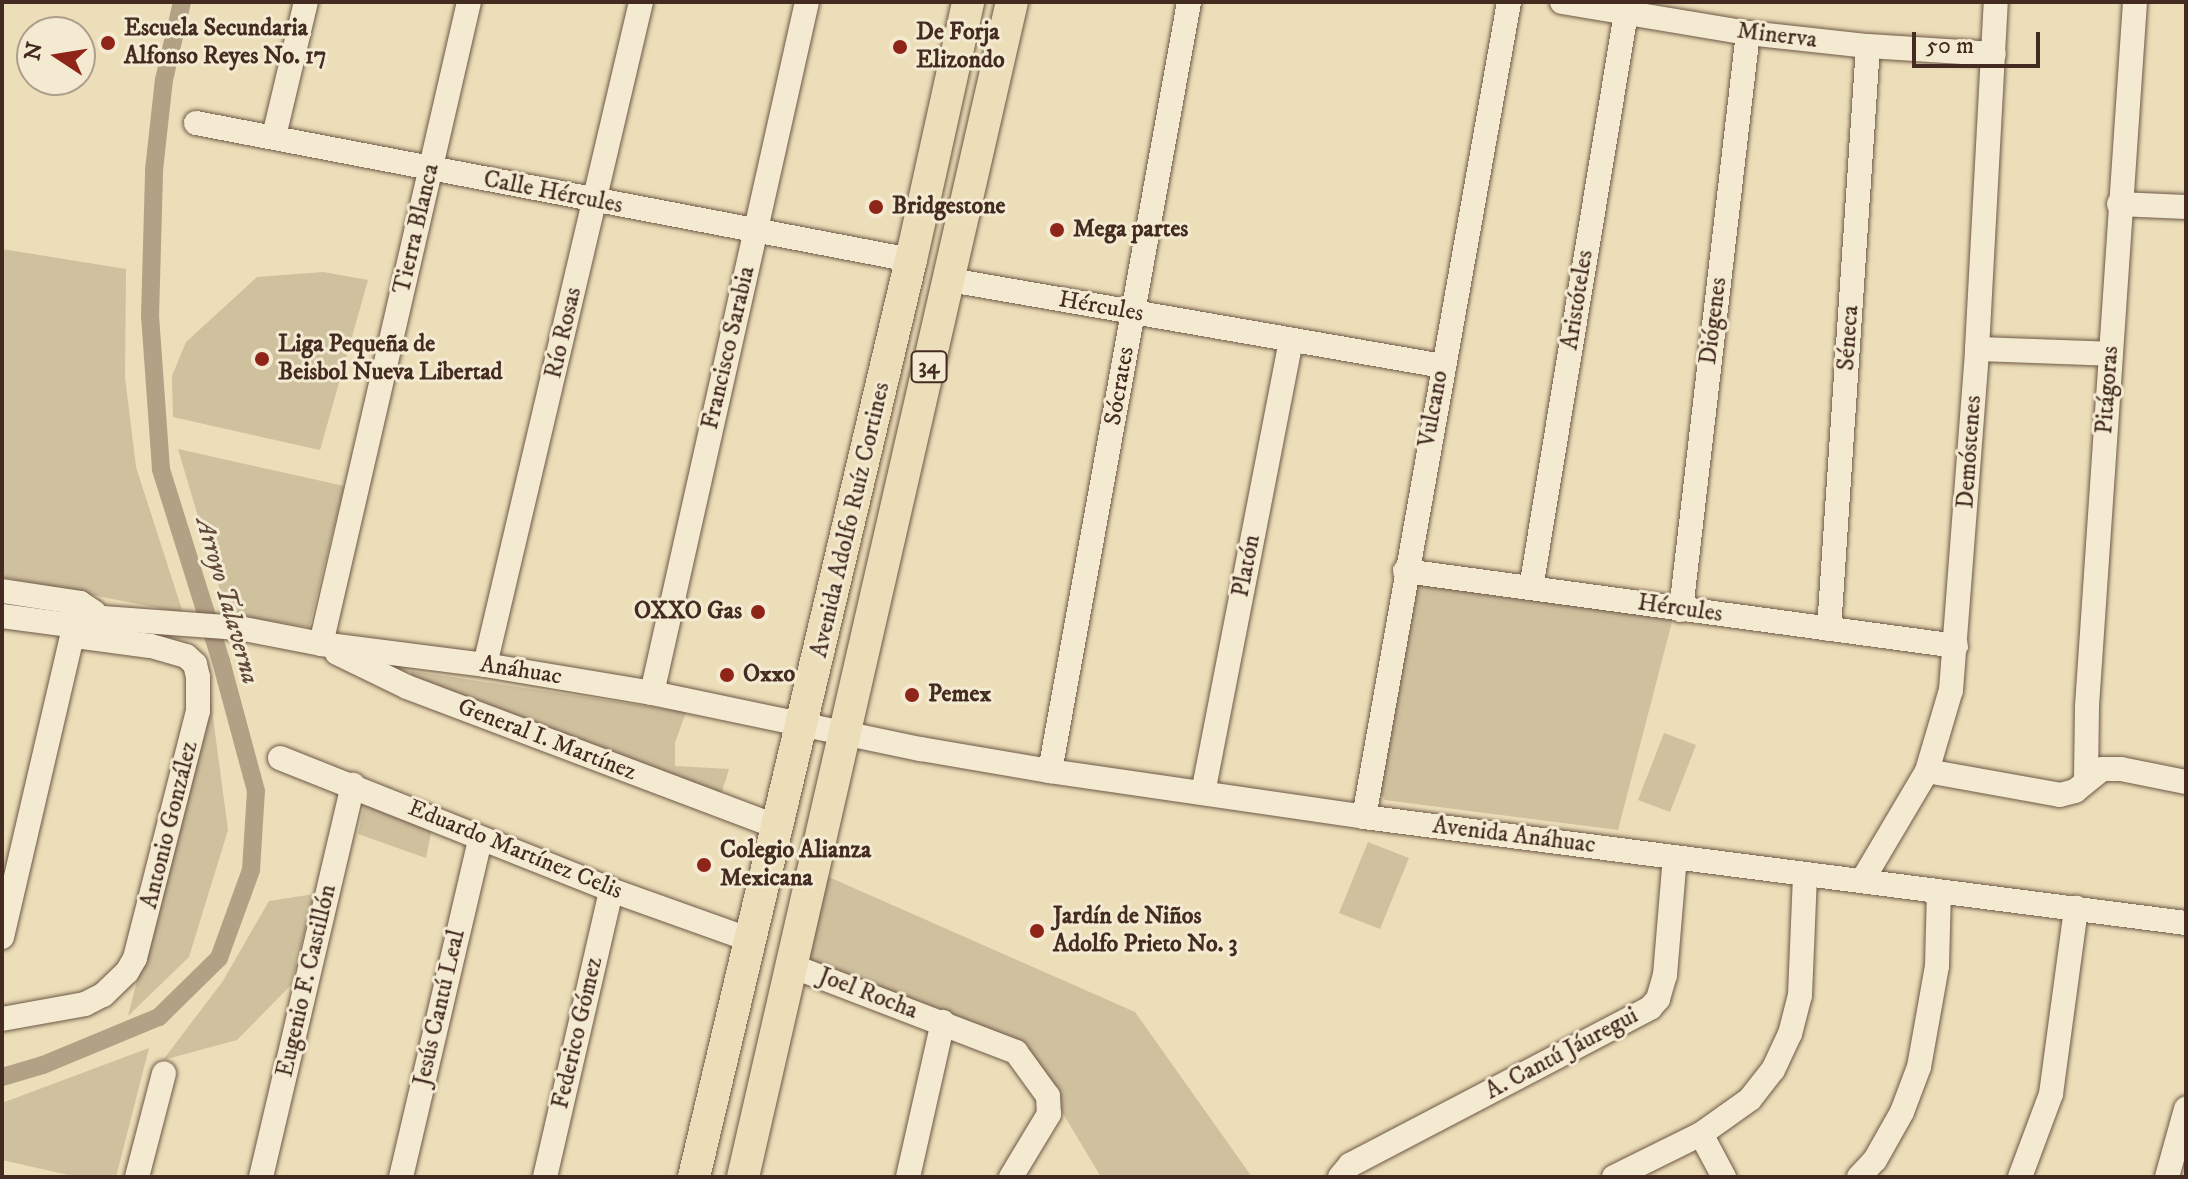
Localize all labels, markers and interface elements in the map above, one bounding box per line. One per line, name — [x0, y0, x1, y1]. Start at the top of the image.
place label: Escuela Secundaria Alfonso Reyes No. 17 — [124, 15, 326, 71]
north arrow — [16, 16, 96, 96]
scale bar — [1916, 16, 2044, 66]
street label: Minerva — [1735, 17, 1819, 55]
place label: De Forja Elizondo — [916, 19, 1005, 75]
text: 50 m — [1926, 31, 1974, 61]
marker: Escuela Secundaria Alfonso Reyes No. 17 — [99, 34, 117, 52]
marker: De Forja Elizondo — [891, 38, 909, 56]
text: N — [19, 40, 49, 63]
street label: Tierra Blanca — [388, 161, 446, 297]
street label: Calle Hércules — [481, 165, 625, 221]
place label: Bridgestone — [892, 193, 1006, 221]
marker: Bridgestone — [867, 198, 885, 216]
place label: Mega partes — [1073, 216, 1188, 244]
marker: Mega partes — [1048, 221, 1066, 239]
street label: Aristóteles — [1556, 248, 1600, 352]
street label: Francisco Sarabia — [696, 264, 762, 432]
street label: Diógenes — [1694, 276, 1734, 366]
street label: Río Rosas — [540, 285, 588, 381]
street label: Hércules — [1056, 285, 1146, 329]
street label: Séneca — [1832, 304, 1866, 372]
place label: Liga Pequeña de Beisbol Nueva Libertad — [278, 331, 503, 387]
street label: Sócrates — [1099, 344, 1141, 428]
street label: Pitágoras — [2091, 345, 2125, 435]
road number: 34 — [909, 349, 949, 385]
marker: Liga Pequeña de Beisbol Nueva Libertad — [253, 350, 271, 368]
street label: Vulcano — [1413, 368, 1455, 450]
street label: Avenida Adolfo Ruíz Cortines — [805, 380, 897, 660]
street label: Demóstenes — [1952, 394, 1988, 510]
water label: Arroyo Talaverna — [188, 514, 266, 688]
street label: Platón — [1227, 532, 1267, 600]
street label: Hércules — [1636, 589, 1724, 629]
place label: OXXO Gas — [634, 598, 742, 626]
marker: OXXO Gas — [749, 603, 767, 621]
street label: Anáhuac — [478, 650, 564, 692]
place label: Oxxo — [743, 661, 795, 689]
marker: Oxxo — [718, 666, 736, 684]
place label: Pemex — [928, 681, 991, 709]
marker: Pemex — [903, 686, 921, 704]
street label: General I. Martínez — [454, 693, 640, 787]
street label: Antonio González — [135, 738, 205, 912]
street label: Eduardo Martínez Celis — [404, 794, 626, 906]
street label: Avenida Anáhuac — [1431, 812, 1597, 860]
place label: Colegio Alianza Mexicana — [720, 837, 871, 893]
marker: Colegio Alianza Mexicana — [695, 856, 713, 874]
street label: Eugenio F. Castillón — [271, 882, 343, 1080]
place label: Jardín de Niños Adolfo Prieto No. 3 — [1053, 903, 1238, 959]
marker: Jardín de Niños Adolfo Prieto No. 3 — [1028, 922, 1046, 940]
street label: Jesús Cantú Leal — [408, 927, 472, 1089]
street label: Federico Gómez — [547, 954, 609, 1112]
street label: Joel Rocha — [814, 962, 922, 1026]
street label: A. Cantú Jáuregui — [1481, 1002, 1643, 1106]

